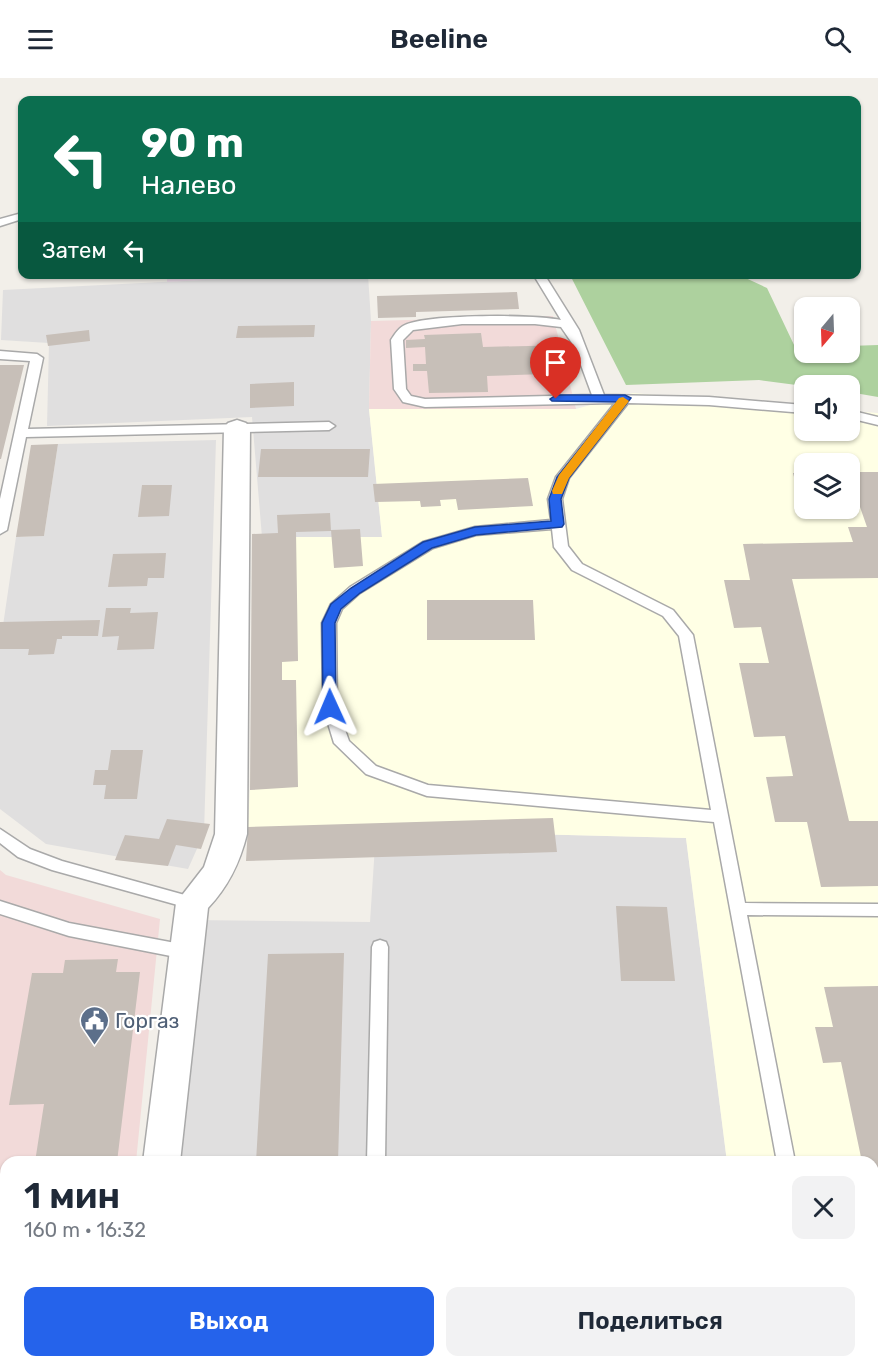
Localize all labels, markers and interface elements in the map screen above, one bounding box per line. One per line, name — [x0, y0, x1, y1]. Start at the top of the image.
icon: menu — [24, 23, 57, 56]
text: Beeline — [390, 23, 488, 55]
icon: search — [821, 23, 854, 56]
text: 90 m — [141, 118, 244, 168]
icon: left — [42, 120, 120, 198]
text: Налево — [141, 169, 237, 201]
icon: left — [118, 234, 151, 267]
text: Затем — [42, 237, 106, 264]
north arrow — [794, 297, 860, 363]
map controls — [794, 297, 860, 519]
pin — [530, 337, 581, 399]
icon: arrive — [539, 346, 572, 379]
button: sound — [794, 375, 860, 441]
button: layers — [794, 453, 860, 519]
position arrow — [298, 675, 362, 739]
public building icon: Горгаз — [78, 1004, 110, 1046]
place label: Горгаз — [115, 1008, 179, 1033]
text: 1 мин — [24, 1174, 120, 1217]
button: close — [792, 1176, 855, 1239]
text: 160 m · 16:32 — [24, 1218, 146, 1242]
button: Выход — [24, 1287, 434, 1356]
button: Поделиться — [446, 1287, 855, 1356]

